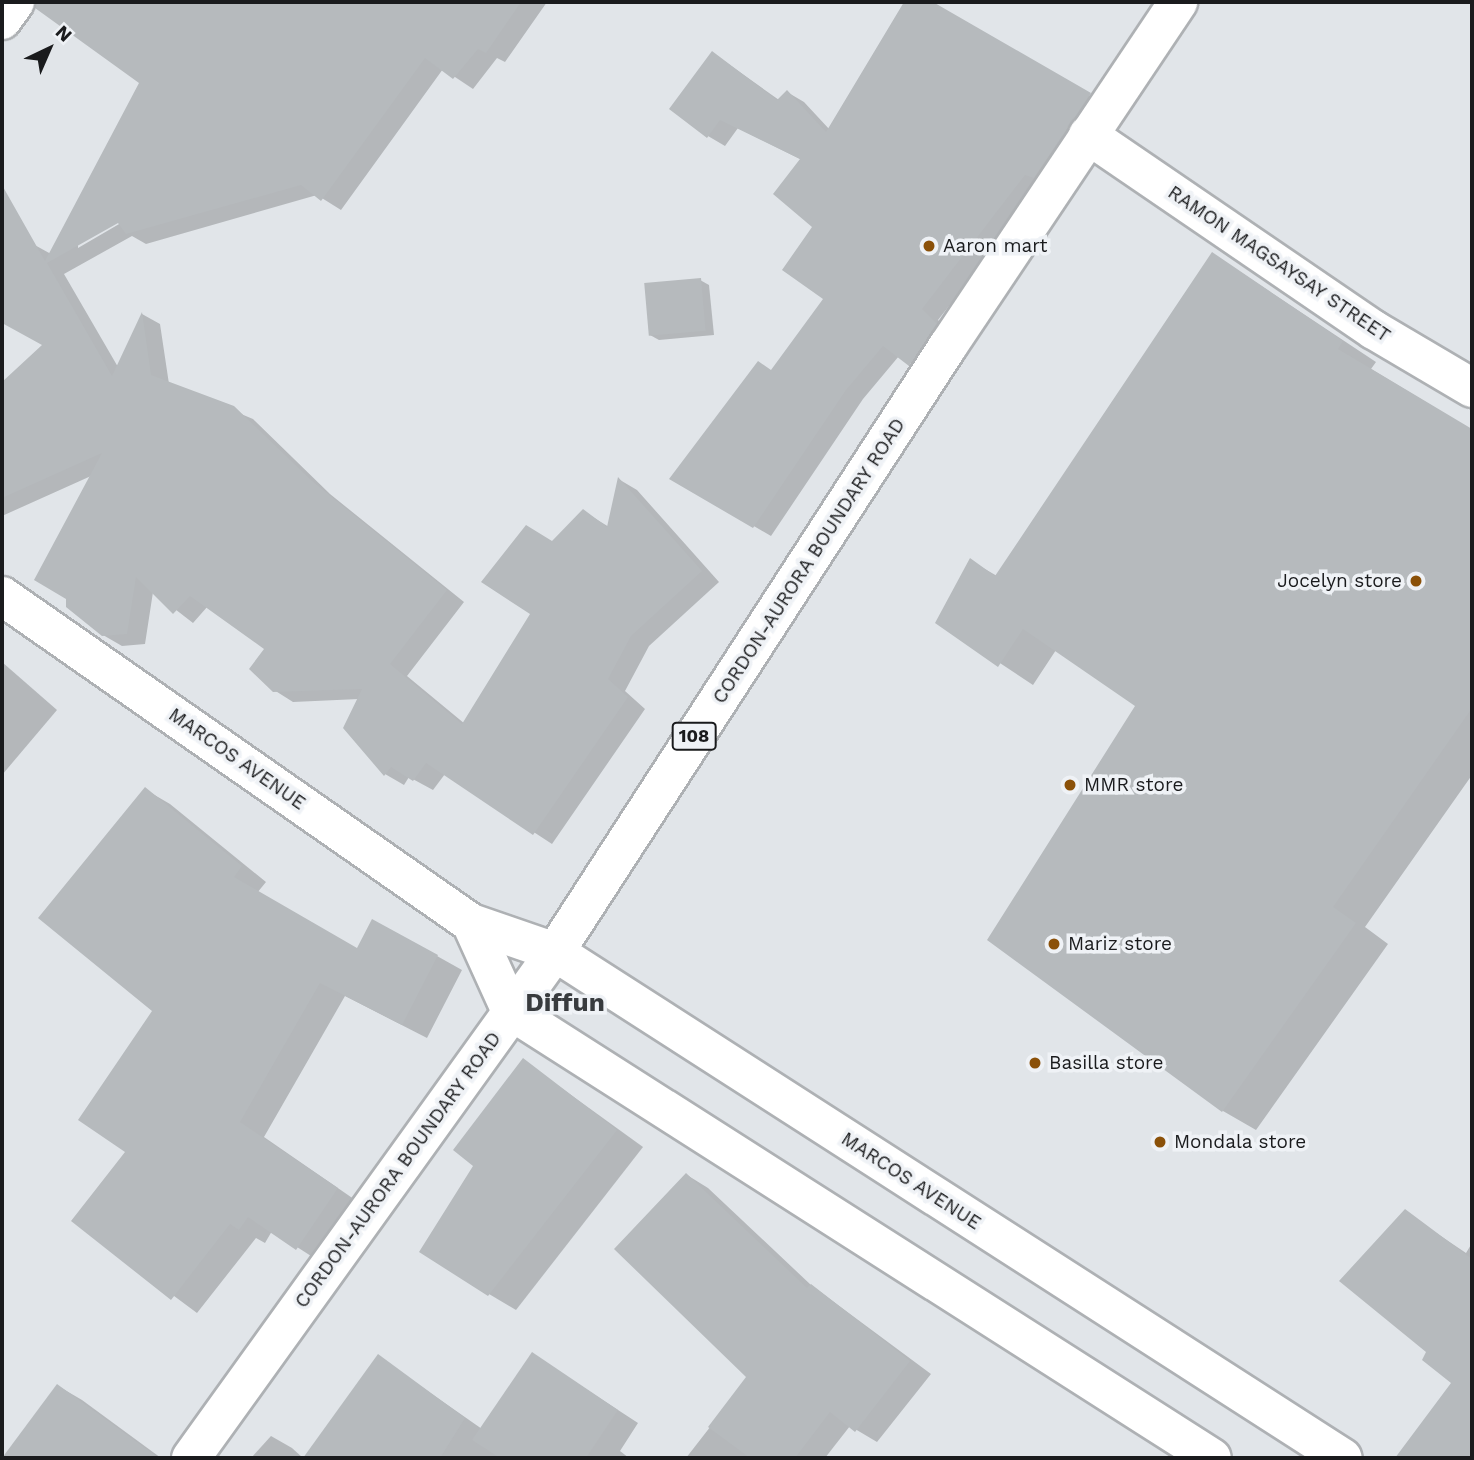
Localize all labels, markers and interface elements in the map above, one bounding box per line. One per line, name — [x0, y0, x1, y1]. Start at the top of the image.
north arrow — [14, 14, 84, 84]
text: N — [51, 20, 77, 47]
street label: RAMON MAGSAYSAY STREET — [1163, 181, 1395, 347]
place label: Aaron mart — [943, 235, 1047, 257]
marker: Aaron mart — [921, 238, 937, 254]
street label: CORDON-AURORA BOUNDARY ROAD — [708, 413, 910, 709]
place label: Jocelyn store — [1277, 570, 1402, 592]
marker: Jocelyn store — [1408, 573, 1424, 589]
street label: MARCOS AVENUE — [164, 703, 310, 815]
road number: 108 — [671, 722, 717, 750]
place label: MMR store — [1084, 774, 1183, 796]
marker: MMR store — [1062, 777, 1078, 793]
place label: Mariz store — [1068, 933, 1172, 955]
marker: Mariz store — [1046, 936, 1062, 952]
district label: Diffun — [525, 987, 605, 1019]
street label: CORDON-AURORA BOUNDARY ROAD — [290, 1027, 506, 1313]
place label: Basilla store — [1049, 1052, 1164, 1074]
marker: Basilla store — [1027, 1055, 1043, 1071]
street label: MARCOS AVENUE — [837, 1127, 985, 1235]
place label: Mondala store — [1174, 1131, 1307, 1153]
marker: Mondala store — [1152, 1134, 1168, 1150]

